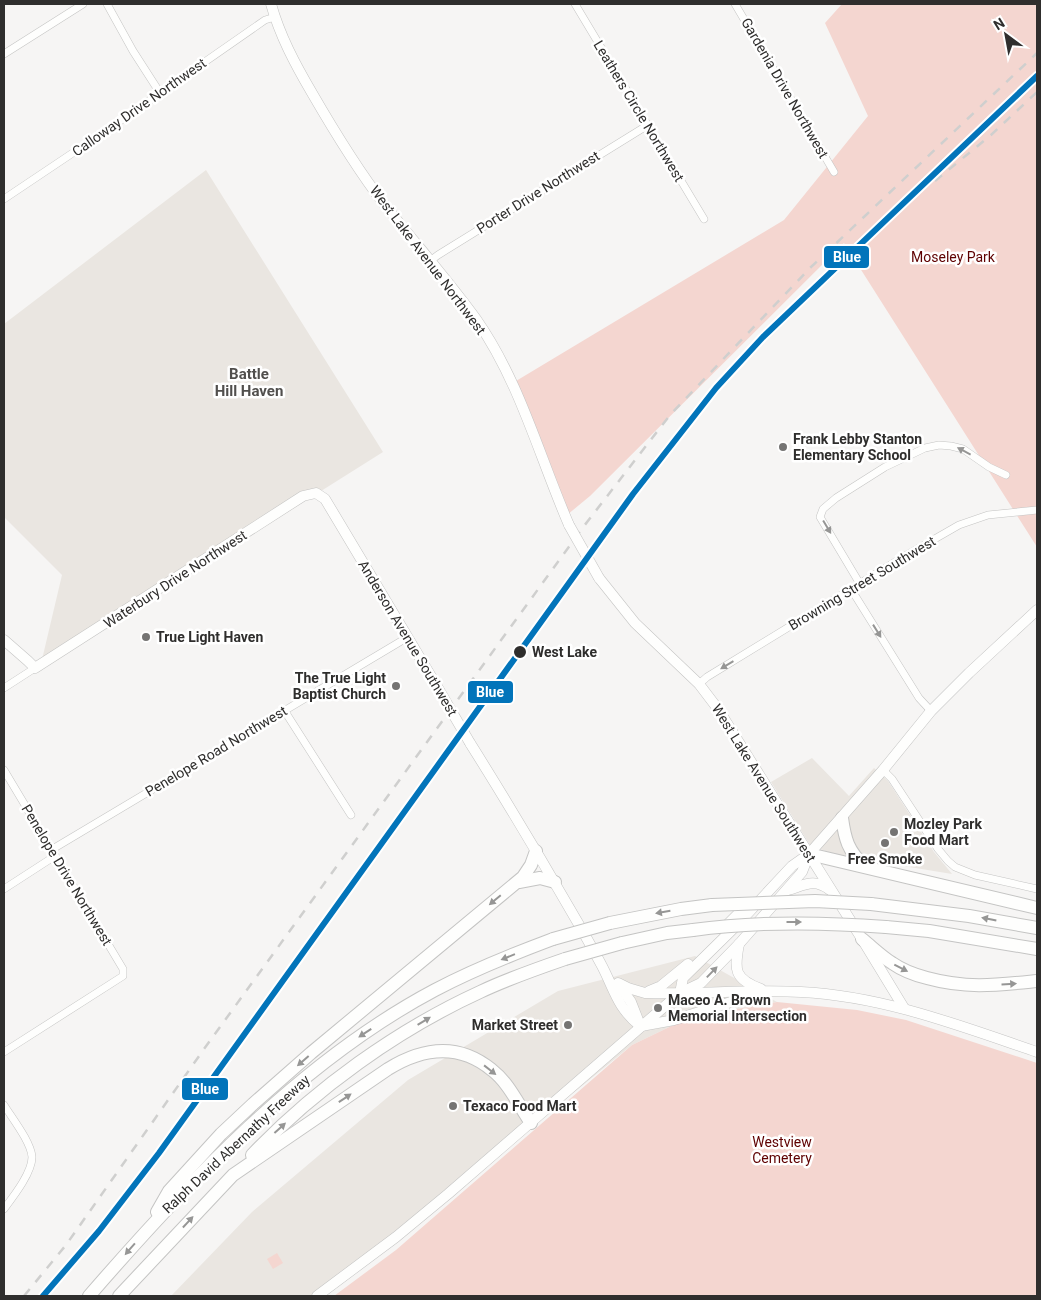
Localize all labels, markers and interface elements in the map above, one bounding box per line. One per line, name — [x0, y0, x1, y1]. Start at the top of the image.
north arrow — [981, 10, 1031, 60]
street label: Gardenia Drive Northwest — [738, 15, 832, 161]
text: N — [991, 15, 1008, 33]
street label: Leathers Circle Northwest — [591, 38, 688, 185]
street label: Calloway Drive Northwest — [69, 54, 209, 159]
street label: Porter Drive Northwest — [474, 147, 603, 236]
street label: West Lake Avenue Northwest — [367, 182, 489, 338]
line badge: Blue — [823, 245, 870, 269]
text: Blue — [833, 249, 861, 265]
park label: Moseley Park — [911, 249, 996, 265]
district label: Battle Hill Haven — [215, 365, 283, 400]
place label: Frank Lebby Stanton Elementary School — [793, 431, 922, 463]
marker: Frank Lebby Stanton Elementary School — [777, 441, 789, 453]
one-way arrow — [956, 447, 971, 455]
one-way arrow — [822, 521, 831, 534]
street label: Waterbury Drive Northwest — [101, 527, 250, 631]
street label: Browning Street Southwest — [786, 533, 939, 633]
street label: Anderson Avenue Southwest — [355, 557, 461, 719]
one-way arrow — [872, 624, 881, 637]
place label: True Light Haven — [156, 629, 263, 645]
marker: True Light Haven — [140, 631, 152, 643]
marker: West Lake — [512, 644, 528, 660]
place label: West Lake — [532, 644, 597, 660]
one-way arrow — [720, 660, 733, 669]
place label: The True Light Baptist Church — [293, 670, 386, 702]
marker: The True Light Baptist Church — [390, 680, 402, 692]
line badge: Blue — [467, 680, 514, 704]
text: Blue — [476, 684, 504, 700]
street label: West Lake Avenue Southwest — [709, 701, 820, 865]
street label: Penelope Road Northwest — [142, 702, 290, 800]
street label: Penelope Drive Northwest — [19, 802, 116, 949]
place label: Mozley Park Food Mart — [904, 816, 982, 848]
marker: Mozley Park Food Mart — [888, 826, 900, 838]
marker: Free Smoke — [879, 837, 891, 849]
place label: Free Smoke — [848, 851, 923, 867]
one-way arrow — [488, 895, 501, 906]
one-way arrow — [655, 909, 671, 917]
one-way arrow — [981, 915, 997, 923]
one-way arrow — [786, 918, 802, 926]
one-way arrow — [501, 953, 515, 961]
one-way arrow — [894, 964, 908, 972]
one-way arrow — [706, 966, 718, 978]
one-way arrow — [1001, 979, 1017, 987]
place label: Maceo A. Brown Memorial Intersection — [668, 992, 807, 1024]
marker: Maceo A. Brown Memorial Intersection — [652, 1002, 664, 1014]
one-way arrow — [418, 1017, 431, 1026]
place label: Market Street — [472, 1017, 558, 1033]
marker: Market Street — [562, 1019, 574, 1031]
one-way arrow — [358, 1028, 371, 1038]
one-way arrow — [297, 1055, 309, 1067]
one-way arrow — [484, 1064, 497, 1075]
street label: Ralph David Abernathy Freeway — [159, 1071, 313, 1217]
line badge: Blue — [181, 1077, 229, 1101]
text: Blue — [191, 1081, 219, 1097]
one-way arrow — [339, 1093, 352, 1103]
place label: Texaco Food Mart — [463, 1098, 577, 1114]
marker: Texaco Food Mart — [447, 1100, 459, 1112]
one-way arrow — [273, 1122, 285, 1134]
park label: Westview Cemetery — [752, 1134, 812, 1166]
one-way arrow — [182, 1217, 194, 1229]
one-way arrow — [124, 1242, 135, 1255]

